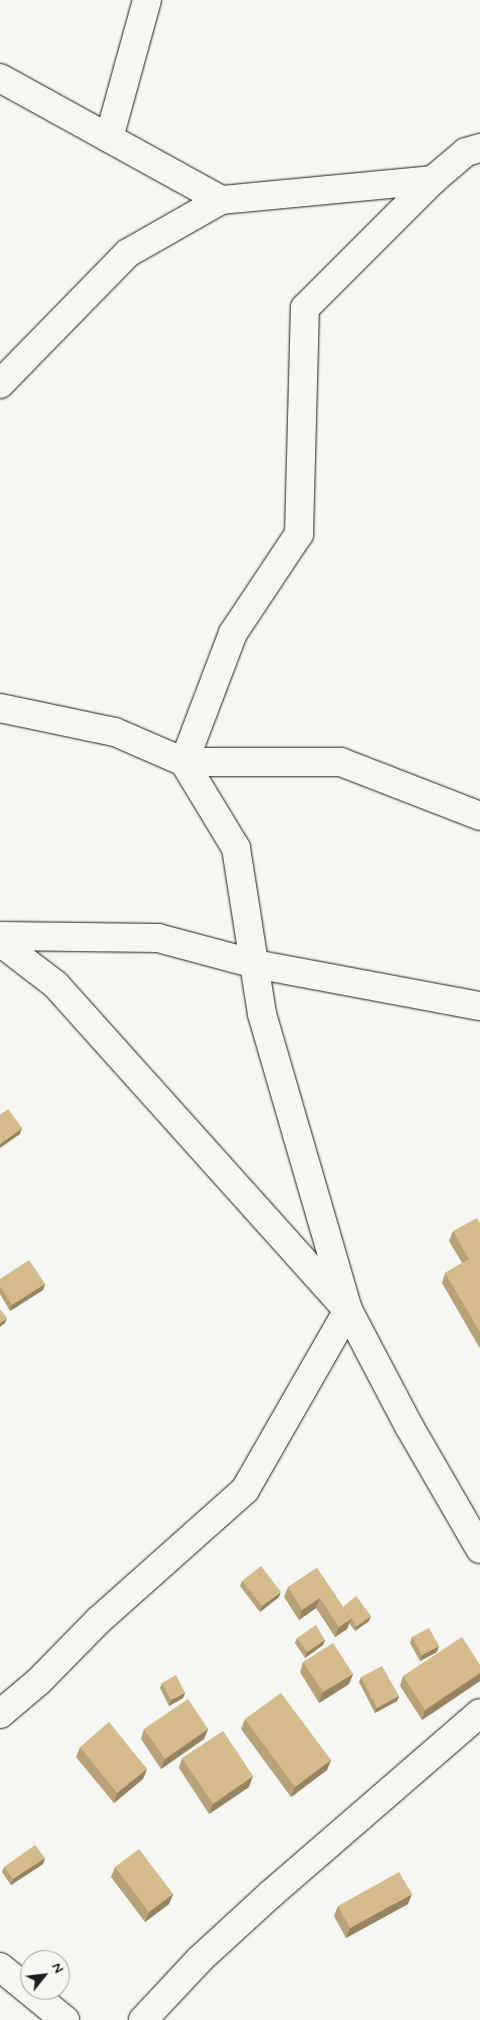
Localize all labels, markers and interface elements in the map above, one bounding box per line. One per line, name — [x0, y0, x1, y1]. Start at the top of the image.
north arrow — [20, 1950, 70, 2000]
text: N — [47, 1960, 67, 1977]

